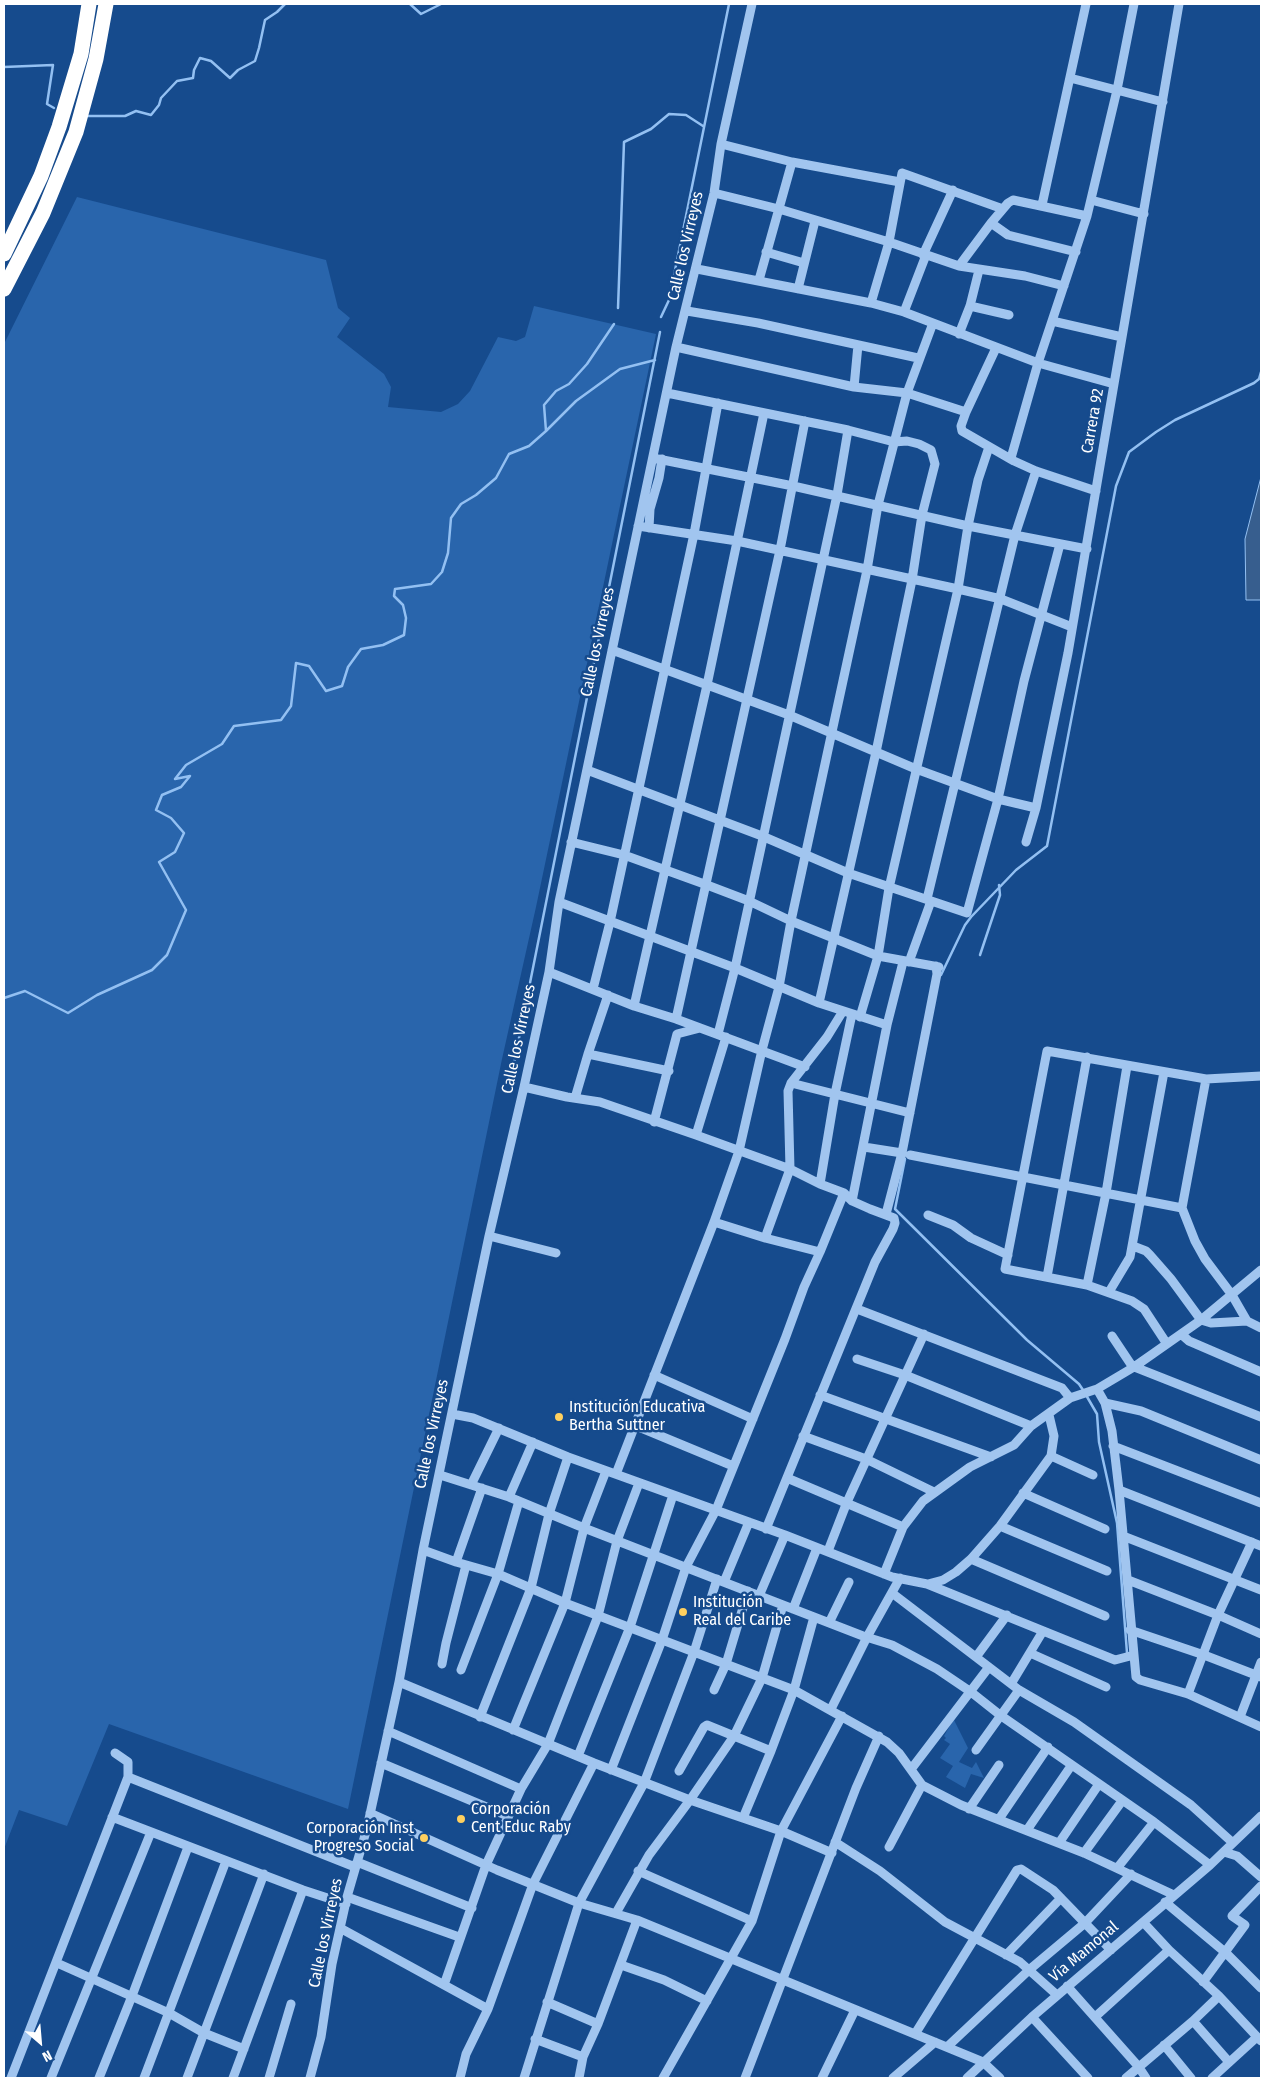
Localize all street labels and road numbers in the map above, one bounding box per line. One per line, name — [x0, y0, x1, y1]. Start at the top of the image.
street label: Calle los Virreyes — [664, 190, 708, 302]
street label: Carrera 92 — [1078, 387, 1108, 455]
street label: Calle los Virreyes — [577, 586, 619, 698]
street label: Calle los Virreyes — [498, 983, 540, 1095]
street label: Calle los Virreyes — [411, 1378, 453, 1490]
street label: Calle los Virreyes — [305, 1877, 347, 1989]
street label: Vía Mamonal — [1046, 1918, 1122, 1986]

